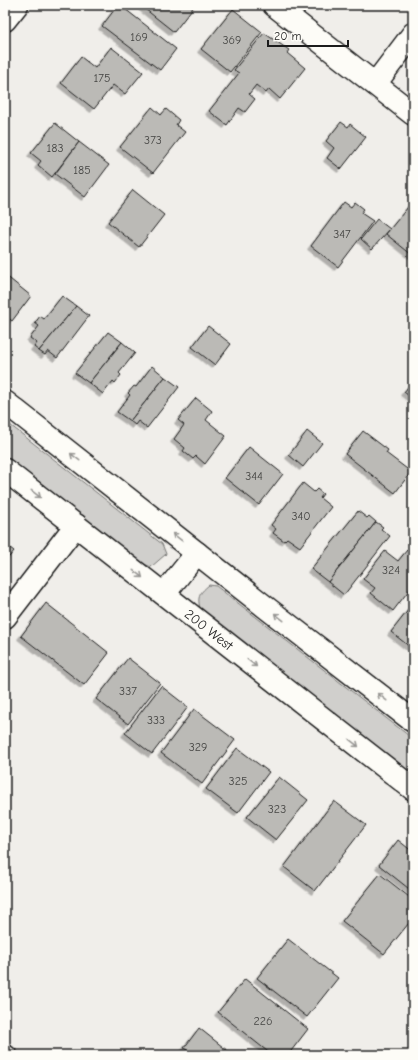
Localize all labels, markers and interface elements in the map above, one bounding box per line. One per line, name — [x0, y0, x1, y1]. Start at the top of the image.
scale bar — [268, 22, 348, 48]
text: 20 m — [274, 29, 302, 43]
house number: 169 — [130, 30, 148, 44]
house number: 369 — [223, 33, 241, 47]
house number: 175 — [94, 71, 110, 85]
house number: 373 — [144, 133, 162, 147]
house number: 183 — [46, 141, 64, 155]
house number: 185 — [73, 163, 91, 177]
house number: 347 — [333, 227, 351, 241]
one-way arrow — [69, 453, 80, 461]
house number: 344 — [245, 469, 263, 483]
one-way arrow — [30, 490, 41, 499]
house number: 340 — [291, 509, 311, 523]
one-way arrow — [171, 533, 182, 542]
house number: 324 — [382, 563, 400, 577]
one-way arrow — [133, 570, 144, 578]
street label: 200 West — [181, 605, 238, 654]
one-way arrow — [274, 613, 285, 622]
one-way arrow — [246, 659, 257, 667]
house number: 337 — [119, 684, 137, 698]
one-way arrow — [377, 693, 388, 701]
house number: 333 — [147, 713, 165, 727]
one-way arrow — [349, 739, 360, 747]
house number: 329 — [189, 740, 207, 754]
house number: 325 — [229, 774, 247, 788]
house number: 323 — [268, 802, 286, 816]
house number: 226 — [253, 1014, 273, 1028]

